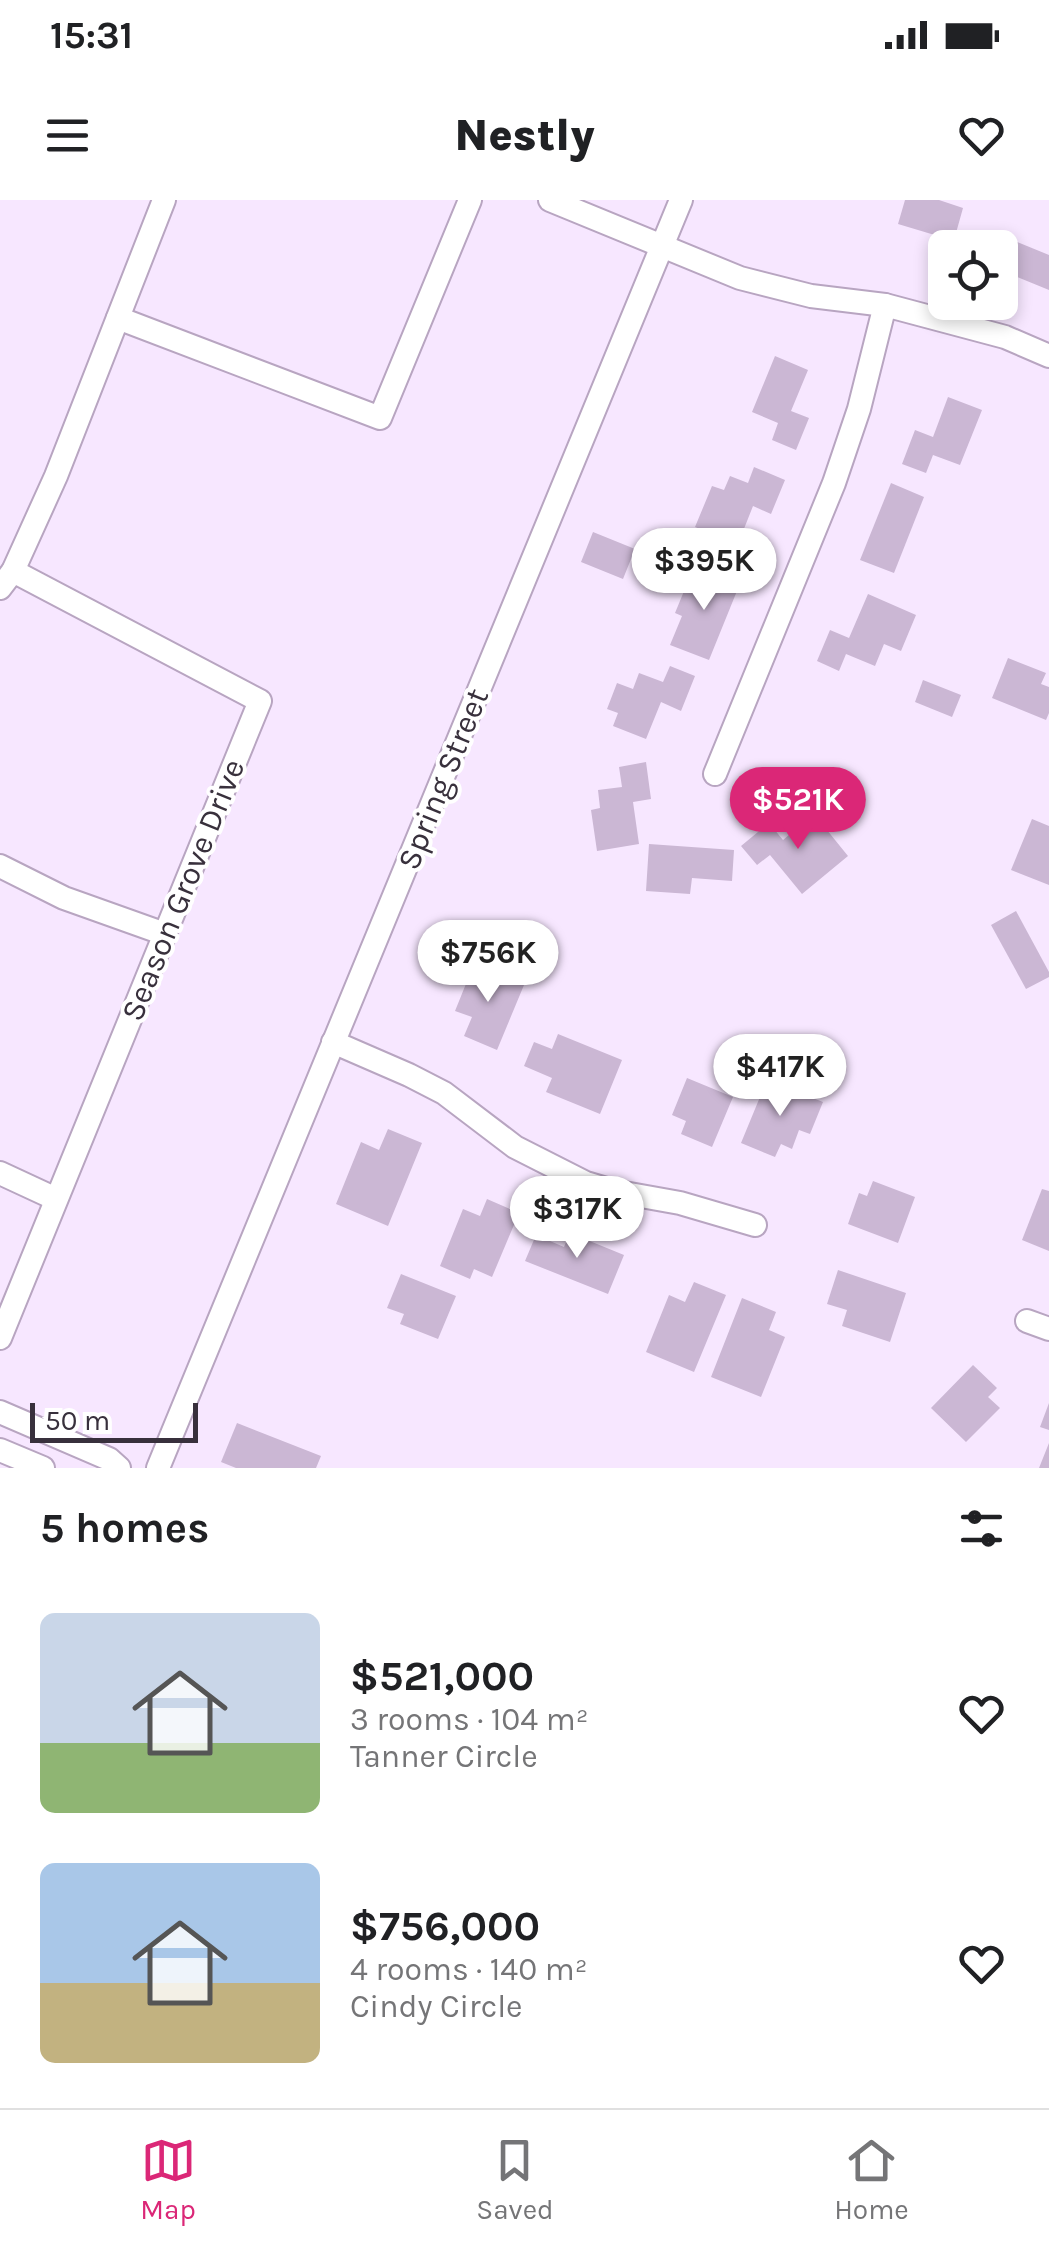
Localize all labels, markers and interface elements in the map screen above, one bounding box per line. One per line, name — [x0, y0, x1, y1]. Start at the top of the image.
text: 15:31 — [50, 13, 133, 58]
icon: menu — [40, 108, 95, 163]
icon: heart — [954, 108, 1009, 163]
text: Nestly — [454, 109, 595, 161]
map controls — [928, 230, 1018, 320]
button: locate — [928, 230, 1018, 320]
pin: $395K — [634, 528, 774, 613]
text: $395K — [653, 542, 755, 579]
street label: Spring Street — [390, 683, 496, 875]
street label: Season Grove Drive — [114, 754, 252, 1026]
pin: $521K — [728, 767, 868, 852]
text: $521K — [752, 781, 844, 818]
pin: $756K — [418, 920, 558, 1005]
text: $756K — [440, 934, 536, 971]
pin: $417K — [710, 1034, 850, 1119]
text: $417K — [735, 1048, 825, 1085]
pin: $317K — [507, 1176, 647, 1261]
text: $317K — [532, 1190, 622, 1227]
scale bar — [30, 1398, 198, 1442]
text: 50 m — [45, 1404, 110, 1437]
icon: filters — [954, 1501, 1009, 1556]
text: 5 homes — [40, 1503, 209, 1553]
text: $521,000 — [350, 1651, 534, 1701]
icon: home — [120, 1653, 240, 1773]
icon: heart — [954, 1686, 1009, 1741]
text: 3 rooms · 104 m² — [350, 1701, 589, 1738]
text: Tanner Circle — [350, 1738, 538, 1775]
text: $756,000 — [350, 1901, 540, 1951]
icon: home — [120, 1903, 240, 2023]
icon: heart — [954, 1936, 1009, 1991]
text: 4 rooms · 140 m² — [350, 1951, 588, 1988]
text: Cindy Circle — [350, 1988, 523, 2025]
tab: Map — [140, 2133, 196, 2226]
tab: Saved — [476, 2133, 554, 2226]
tab: Home — [834, 2133, 909, 2226]

